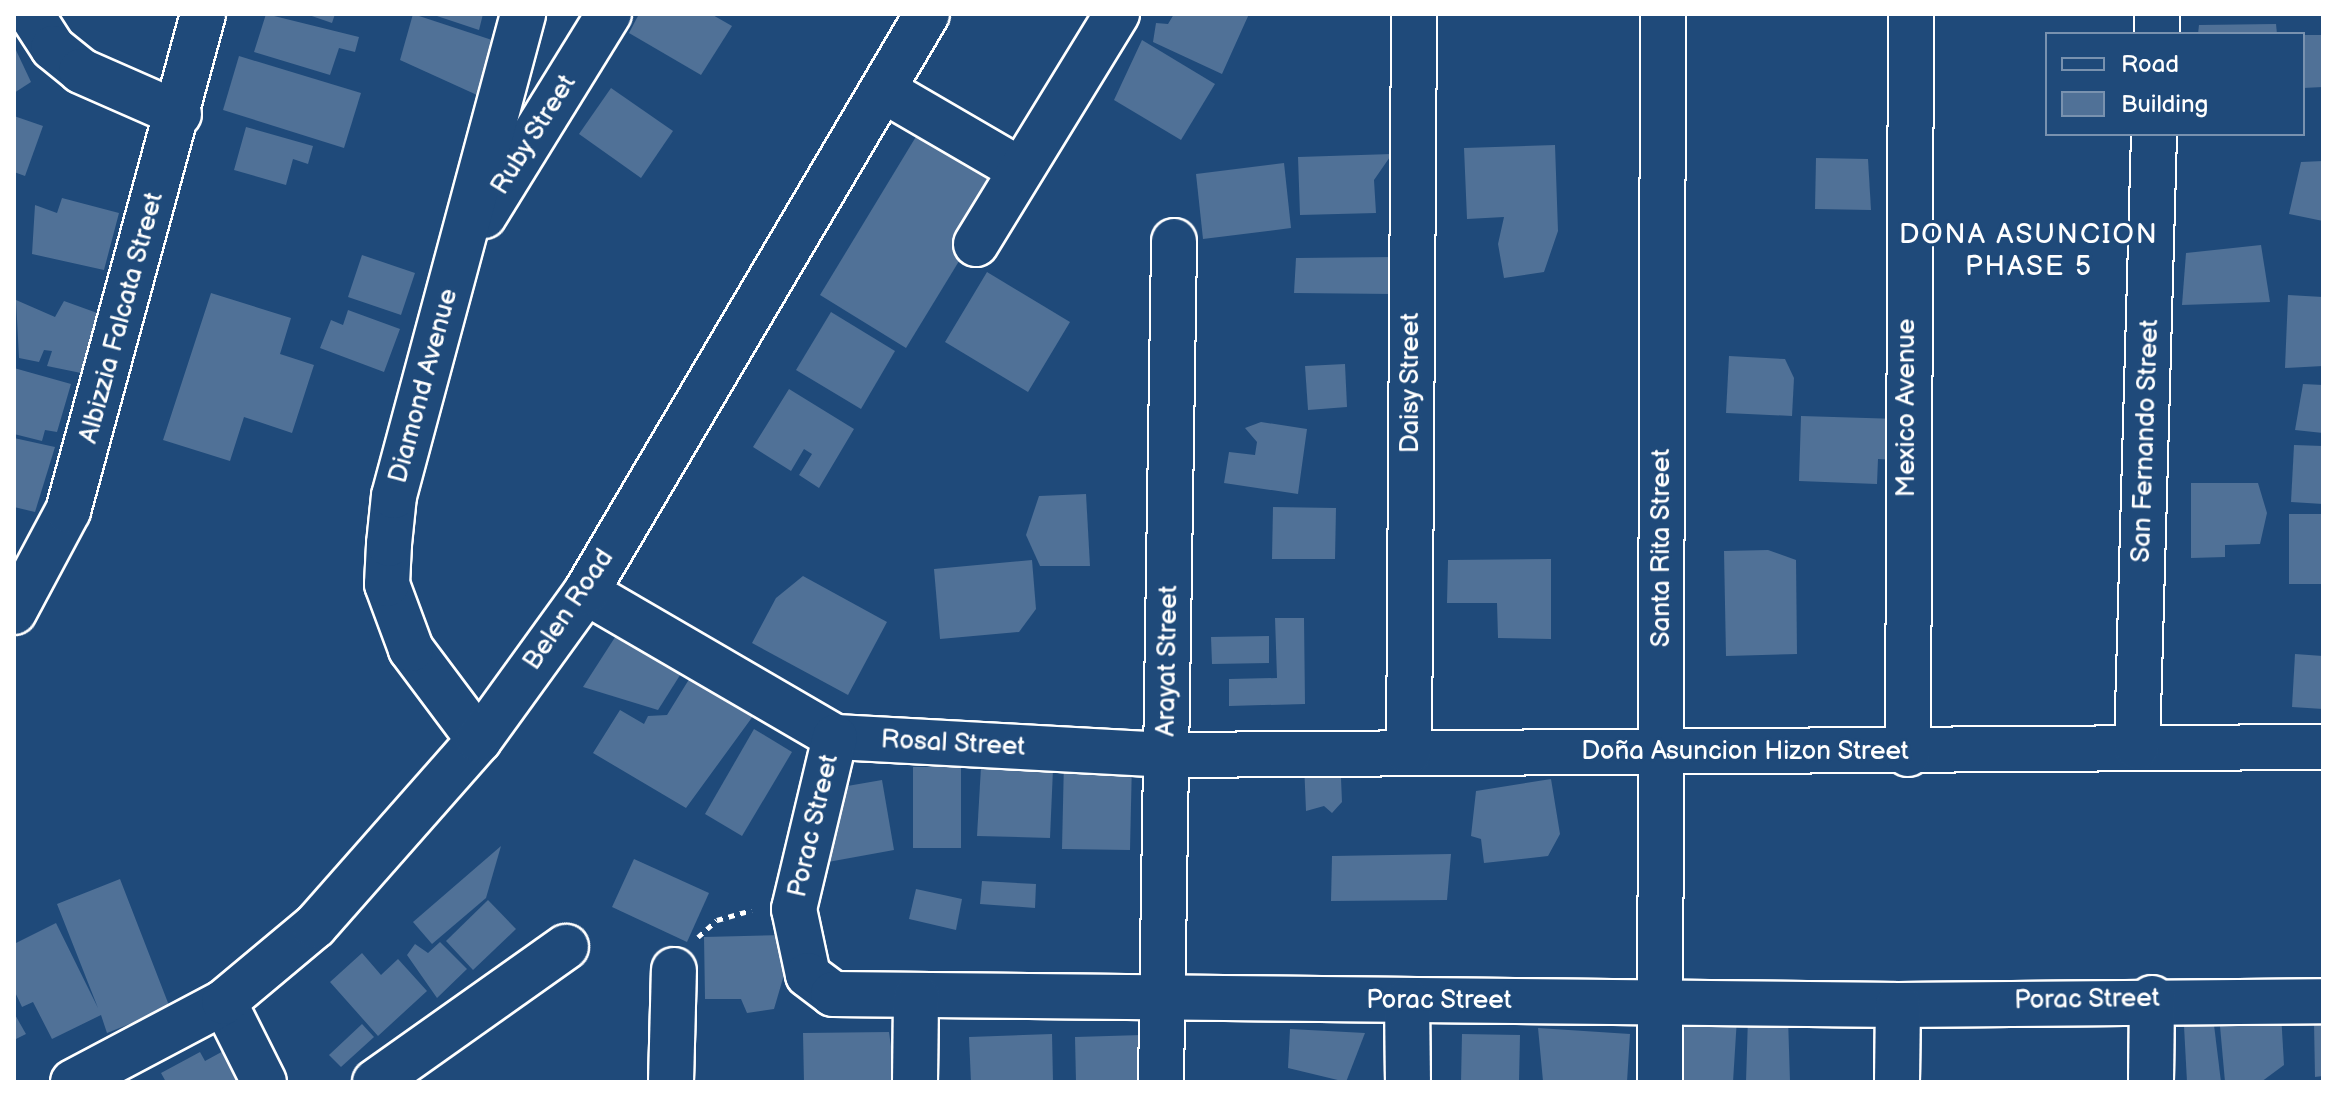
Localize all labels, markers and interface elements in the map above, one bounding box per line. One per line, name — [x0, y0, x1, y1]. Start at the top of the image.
legend — [2045, 32, 2305, 136]
text: Road — [2121, 50, 2179, 79]
street label: Ruby Street — [484, 68, 584, 202]
text: Building — [2121, 90, 2208, 119]
street label: Albizzia Falcata Street — [73, 189, 171, 447]
district label: DONA ASUNCION PHASE 5 — [1899, 218, 2159, 284]
street label: Diamond Avenue — [383, 285, 465, 487]
street label: Daisy Street — [1395, 312, 1427, 454]
street label: Mexico Avenue — [1891, 319, 1923, 497]
street label: San Fernando Street — [2126, 319, 2166, 563]
street label: Santa Rita Street — [1646, 449, 1678, 647]
street label: Belen Road — [517, 544, 621, 676]
street label: Arayat Street — [1151, 585, 1185, 737]
street label: Rosal Street — [880, 725, 1026, 763]
street label: Doña Asuncion Hizon Street — [1581, 736, 1909, 768]
street label: Porac Street — [782, 751, 846, 901]
street label: Porac Street — [2014, 983, 2160, 1017]
street label: Porac Street — [1366, 985, 1512, 1017]

